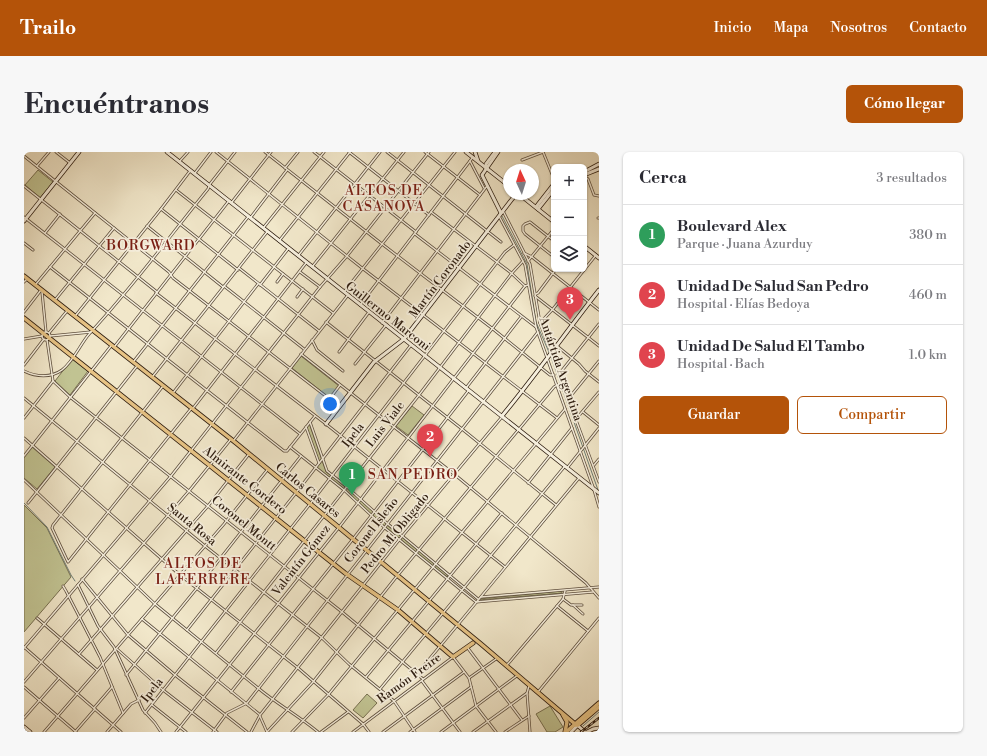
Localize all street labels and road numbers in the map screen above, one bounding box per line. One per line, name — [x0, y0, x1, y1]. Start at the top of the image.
street label: Martín Coronado — [406, 237, 475, 321]
street label: Guillermo Marconi — [342, 279, 433, 354]
street label: Antártida Argentina — [535, 314, 586, 424]
street label: Luis Viale — [363, 398, 408, 450]
street label: Ipela — [339, 419, 368, 451]
street label: Almirante Cordero — [199, 442, 290, 518]
street label: Carlos Casares — [272, 460, 343, 521]
street label: Pedro M. Obligado — [358, 490, 433, 577]
street label: Coronel Montt — [208, 493, 280, 555]
street label: Coronel Isleño — [341, 494, 402, 566]
street label: Santa Rosa — [164, 500, 220, 549]
street label: Valentín Gómez — [268, 522, 334, 600]
street label: Ramón Freire — [374, 650, 444, 707]
street label: Ipela — [138, 674, 167, 706]

